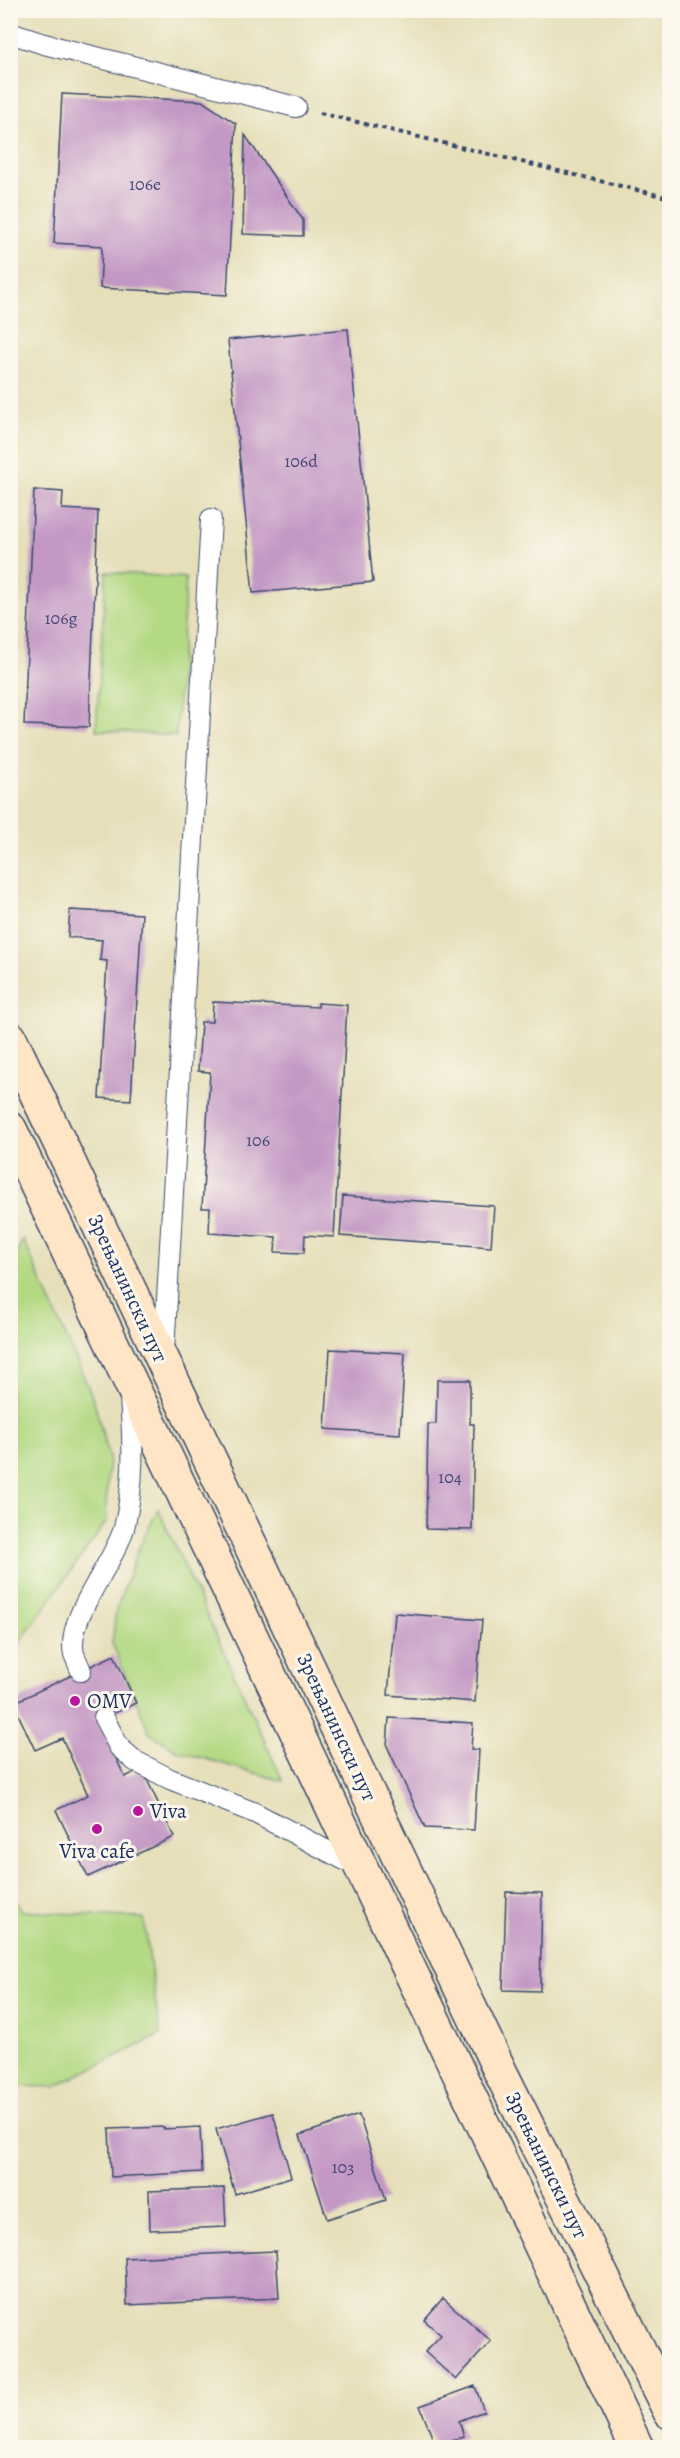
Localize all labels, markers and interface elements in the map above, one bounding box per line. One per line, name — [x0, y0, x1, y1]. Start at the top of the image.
house number: 106e — [129, 172, 161, 196]
house number: 106d — [284, 449, 318, 473]
house number: 106g — [44, 606, 78, 630]
house number: 106 — [246, 1128, 270, 1152]
street label: Зрењанински пут — [81, 1209, 175, 1367]
house number: 104 — [438, 1465, 462, 1489]
street label: Зрењанински пут — [290, 1648, 384, 1806]
place label: OMV — [87, 1687, 132, 1715]
marker: OMV — [68, 1694, 82, 1708]
place label: Viva — [149, 1797, 187, 1825]
marker: Viva — [131, 1804, 145, 1818]
marker: Viva cafe — [90, 1822, 104, 1836]
place label: Viva cafe — [58, 1837, 135, 1865]
street label: Зрењанински пут — [499, 2087, 595, 2243]
house number: 103 — [331, 2155, 355, 2179]

